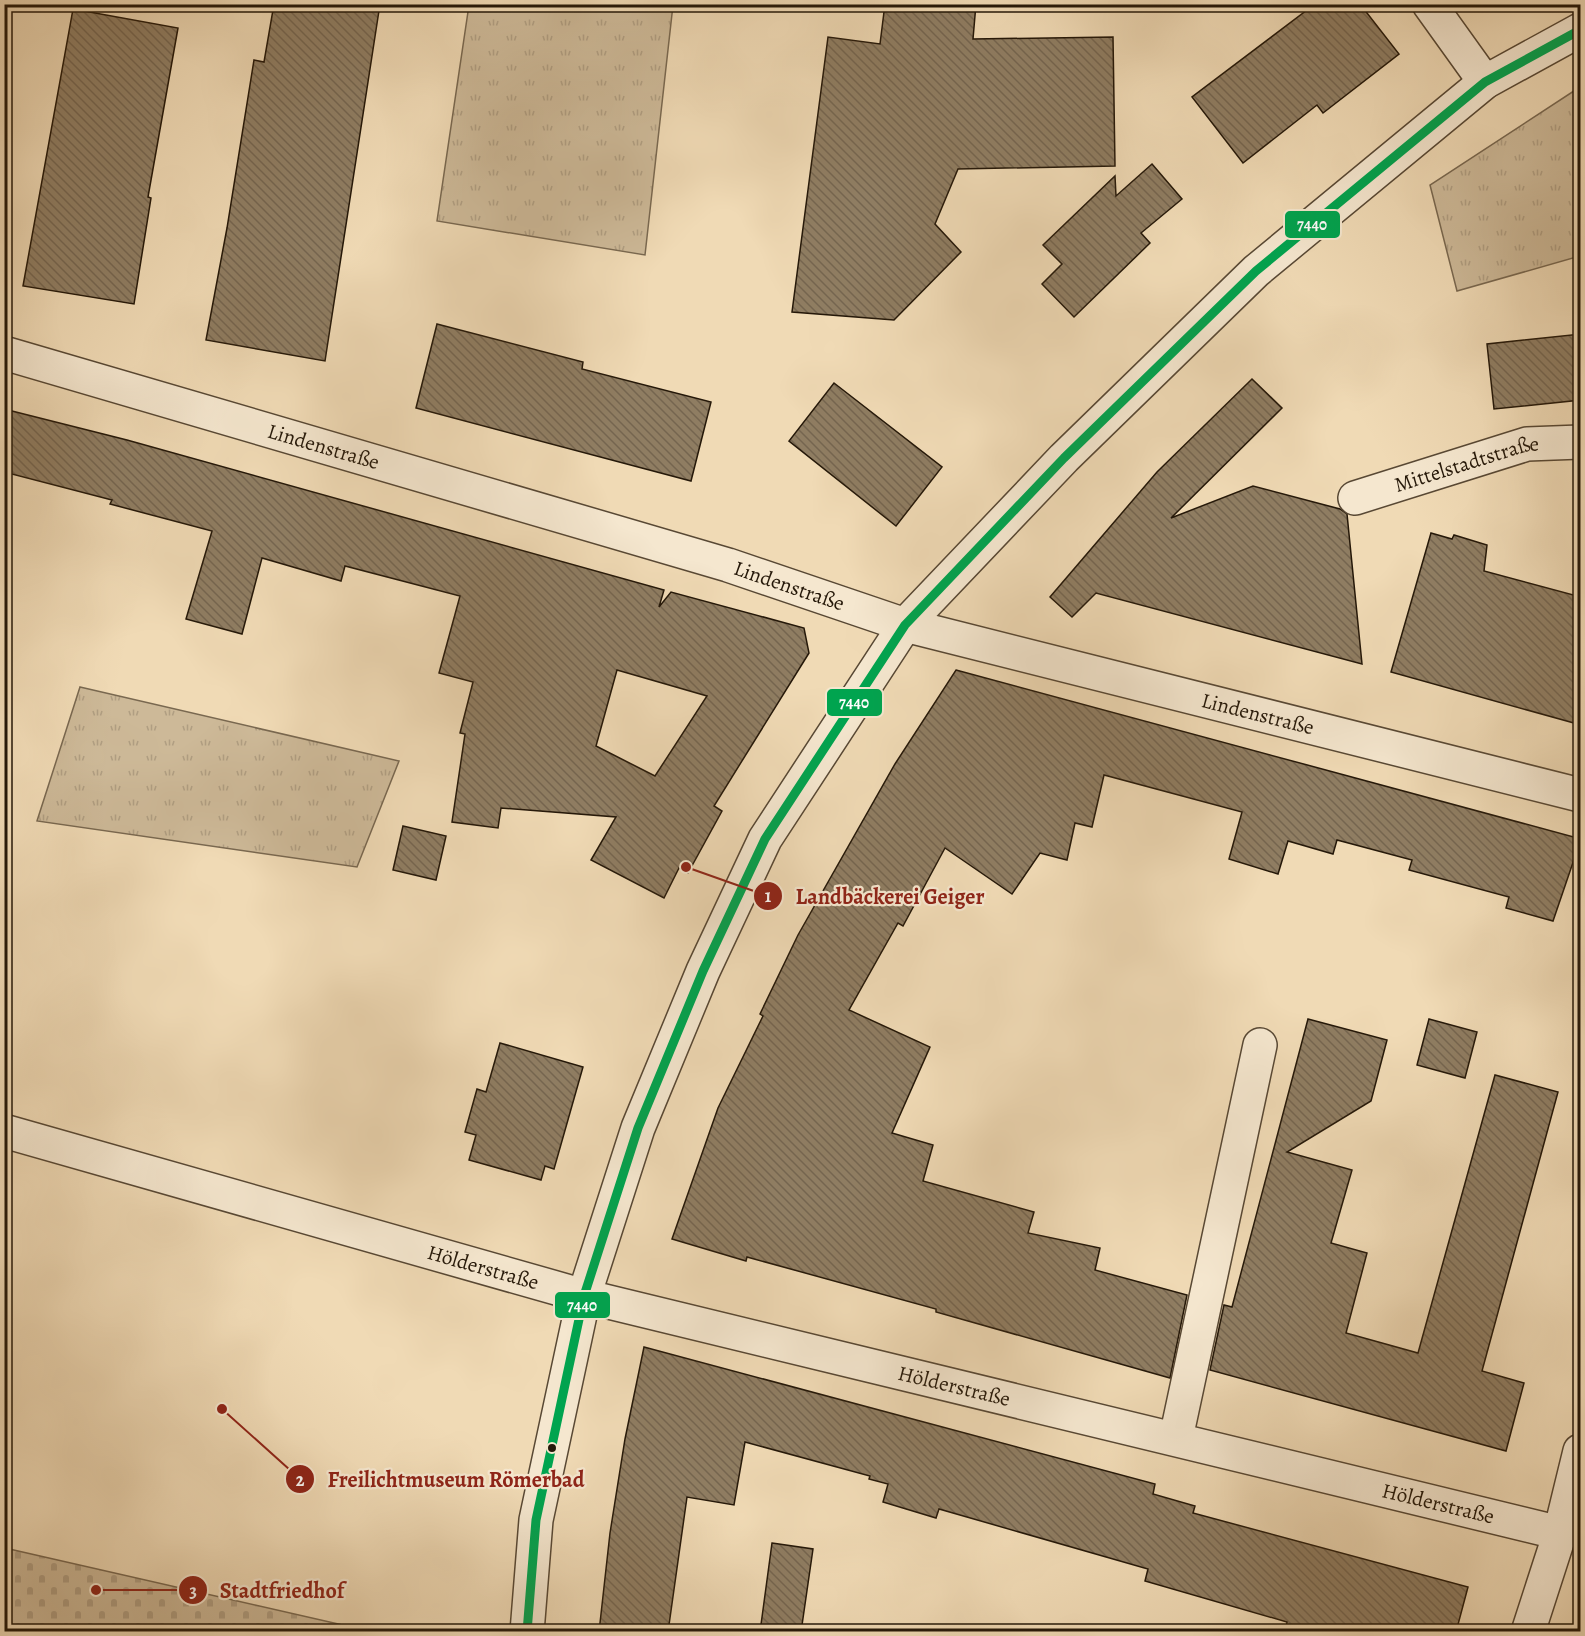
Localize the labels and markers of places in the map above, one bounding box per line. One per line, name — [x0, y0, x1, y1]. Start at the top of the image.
callout: Landbäckerei Geiger — [753, 876, 996, 916]
unlabelled marker — [546, 1442, 558, 1454]
callout: Freilichtmuseum Römerbad — [285, 1459, 596, 1499]
callout: Stadtfriedhof — [178, 1570, 357, 1610]

